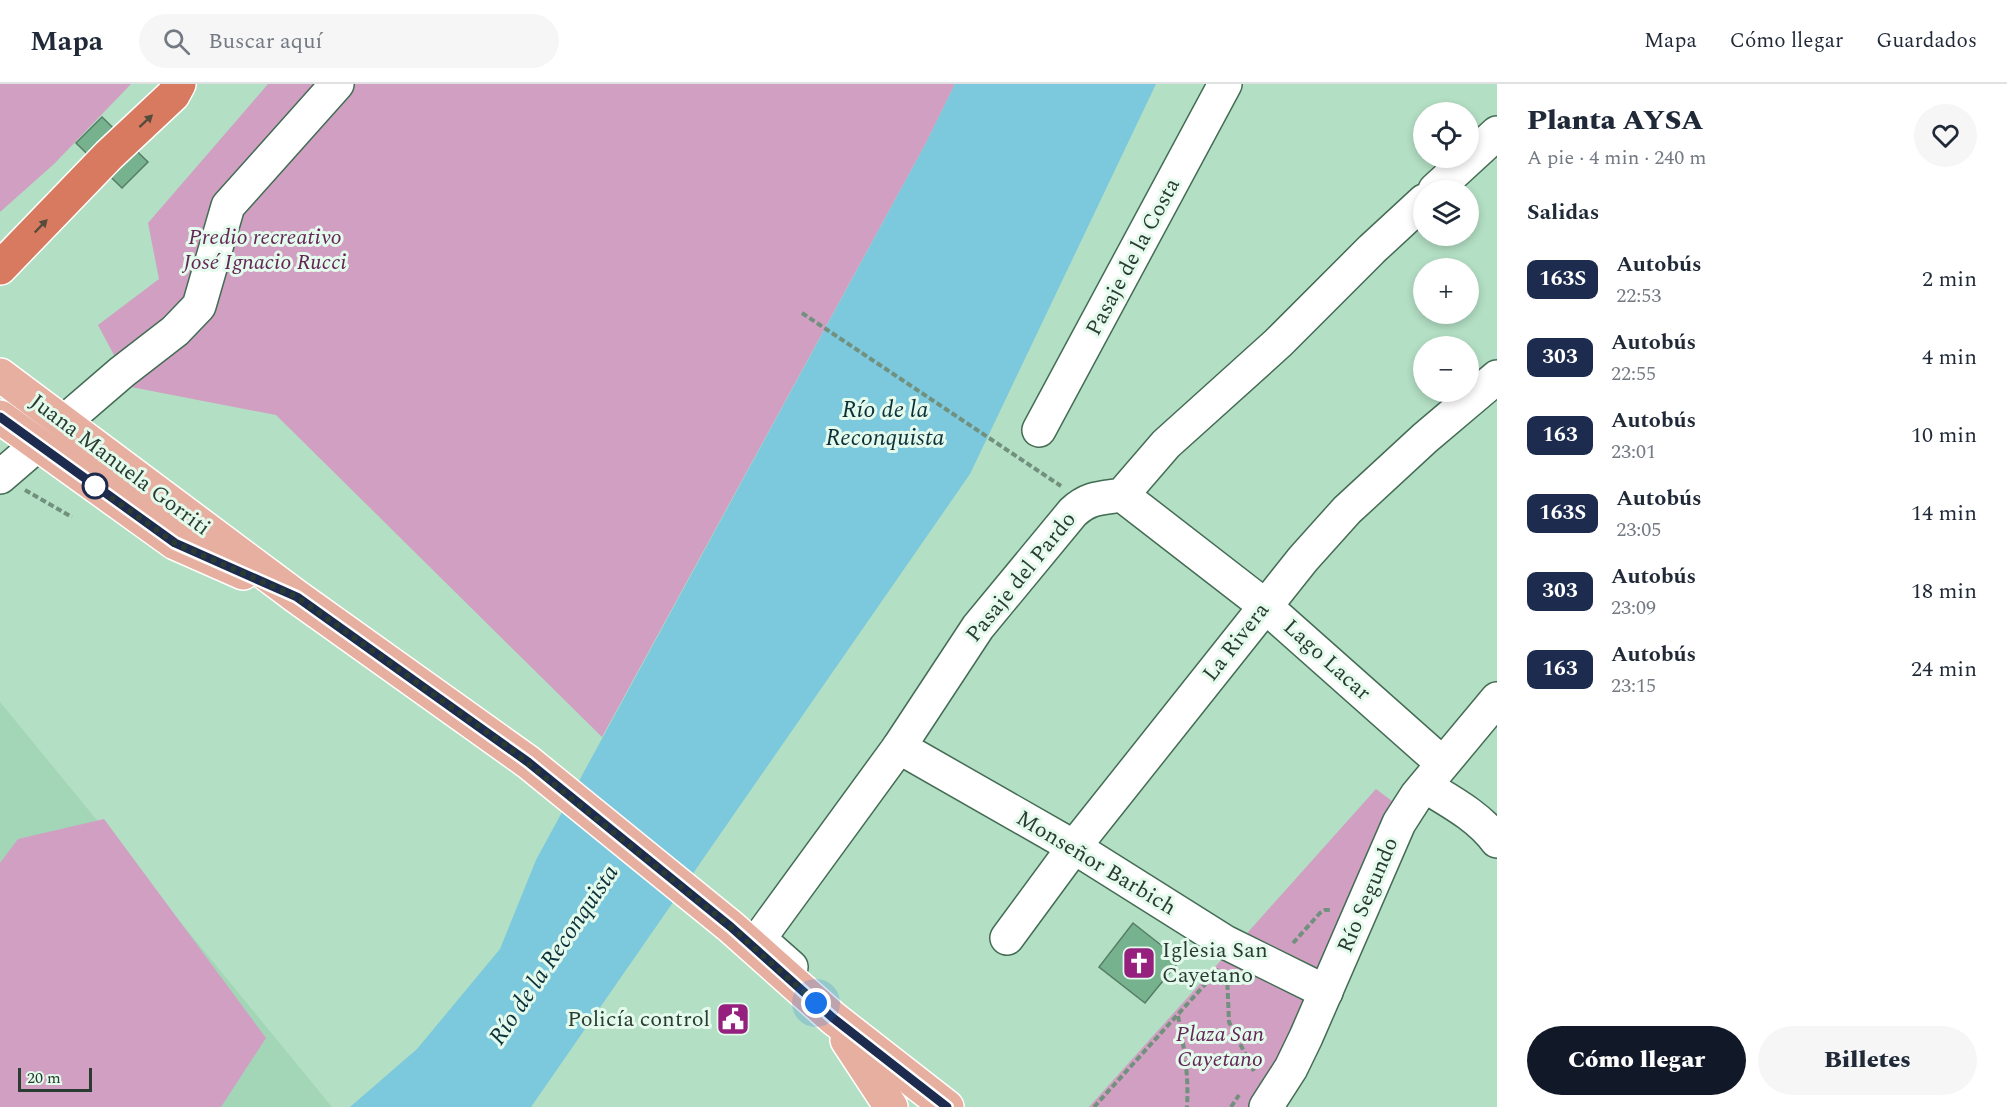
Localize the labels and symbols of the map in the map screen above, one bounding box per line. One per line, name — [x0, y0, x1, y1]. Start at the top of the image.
one-way arrow — [138, 114, 152, 128]
street label: Pasaje de la Costa — [1077, 172, 1189, 342]
one-way arrow — [33, 219, 47, 233]
park label: Predio recreativo José Ignacio Rucci — [181, 221, 347, 279]
street label: Juana Manuela Gorriti — [23, 386, 217, 544]
water label: Río de la Reconquista — [825, 392, 945, 456]
unlabelled marker — [82, 473, 108, 499]
street label: Pasaje del Pardo — [958, 504, 1084, 650]
street label: La Rivera — [1195, 595, 1278, 689]
street label: Lago Lacar — [1276, 611, 1379, 709]
street label: Monseñor Barbich — [1010, 802, 1182, 924]
street label: Río Segundo — [1329, 832, 1407, 958]
water label: Río de la Reconquista — [480, 857, 628, 1053]
place label: Iglesia San Cayetano — [1162, 934, 1268, 992]
church icon: Iglesia San Cayetano — [1121, 945, 1157, 981]
your location — [801, 988, 831, 1018]
public building icon: Policía control — [715, 1001, 751, 1037]
place label: Policía control — [567, 1003, 710, 1036]
park label: Plaza San Cayetano — [1176, 1018, 1265, 1076]
scale bar — [18, 1065, 92, 1092]

